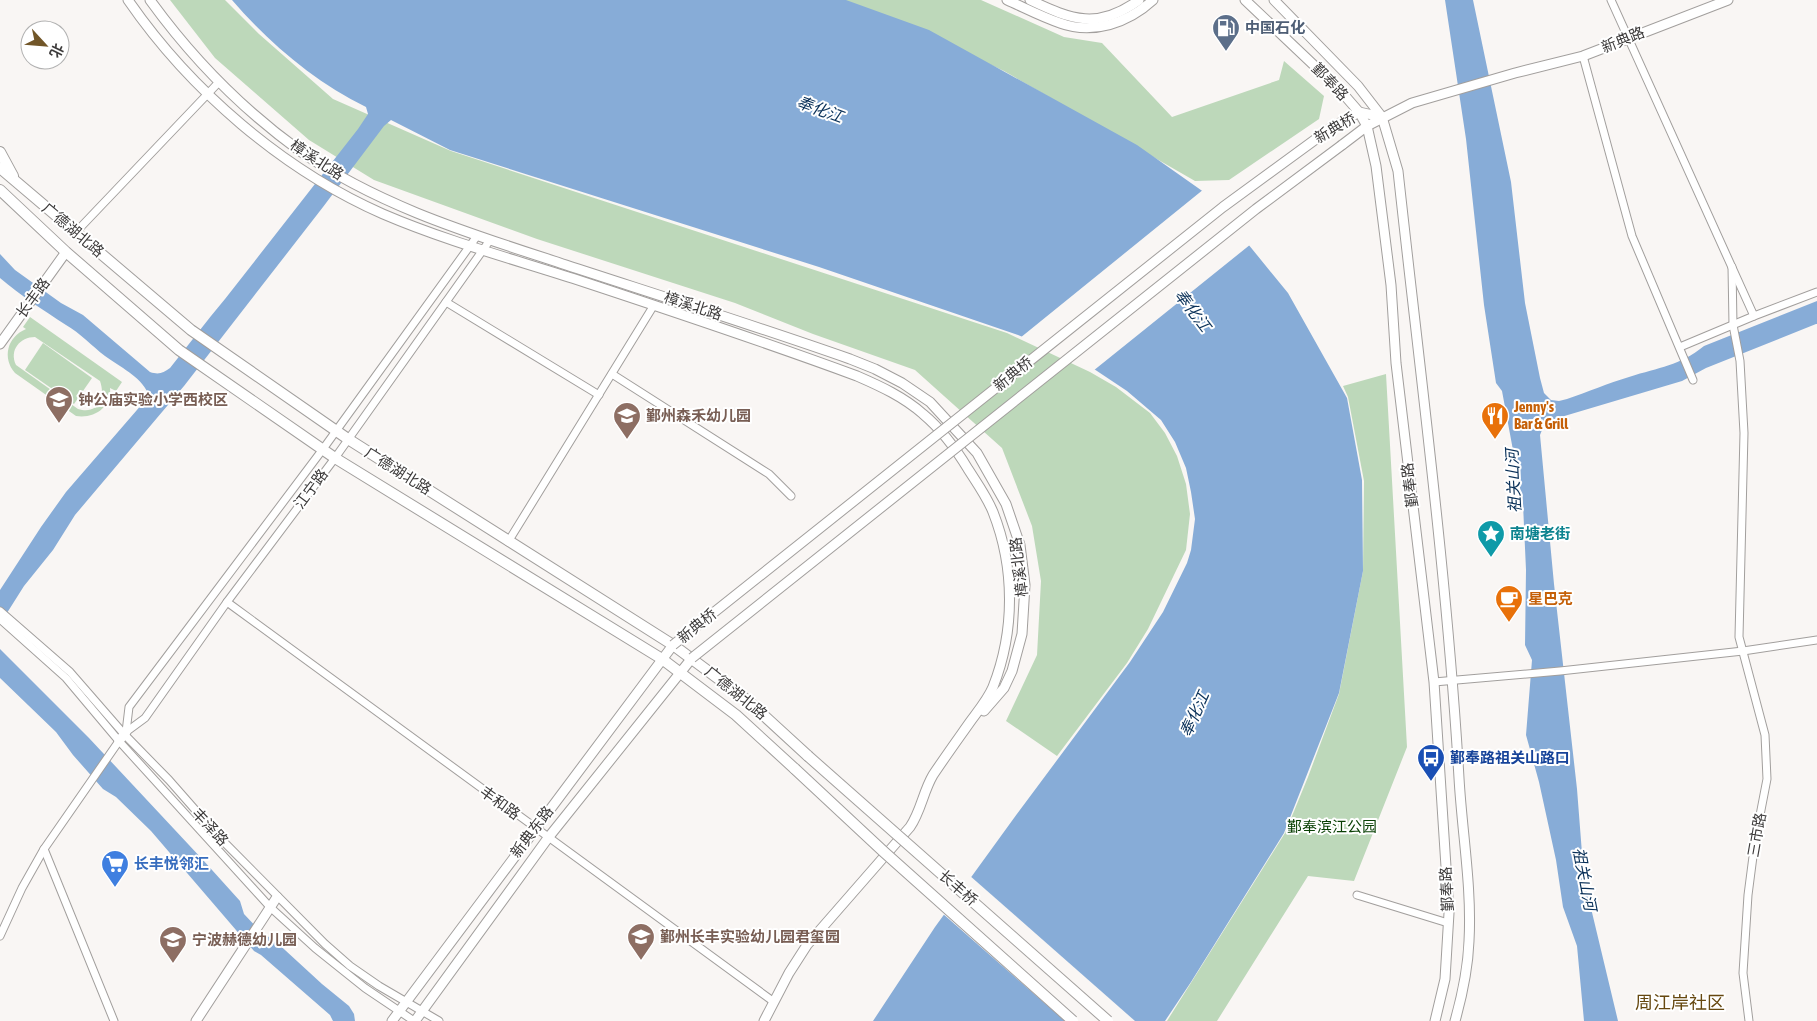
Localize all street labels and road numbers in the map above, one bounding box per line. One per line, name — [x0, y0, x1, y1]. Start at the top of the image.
street label: 新典路 — [1599, 23, 1647, 56]
street label: 鄞奉路 — [1309, 60, 1352, 104]
street label: 新典桥 — [1311, 109, 1358, 146]
street label: 樟溪北路 — [287, 136, 347, 183]
street label: 广德湖北路 — [39, 199, 108, 260]
street label: 长丰路 — [12, 275, 53, 321]
street label: 樟溪北路 — [662, 288, 724, 323]
street label: 新典桥 — [990, 353, 1036, 394]
street label: 广德湖北路 — [362, 443, 435, 498]
street label: 鄞奉路 — [1398, 462, 1421, 508]
street label: 江宁路 — [290, 466, 331, 512]
street label: 樟溪北路 — [1006, 536, 1031, 598]
street label: 新典桥 — [674, 605, 720, 646]
street label: 广德湖北路 — [702, 662, 771, 723]
street label: 丰和路 — [477, 782, 523, 823]
street label: 新典东路 — [507, 803, 556, 861]
street label: 丰泽路 — [189, 804, 232, 849]
street label: 三市路 — [1744, 811, 1769, 859]
street label: 长丰桥 — [936, 866, 981, 909]
street label: 鄞奉路 — [1437, 866, 1456, 912]

